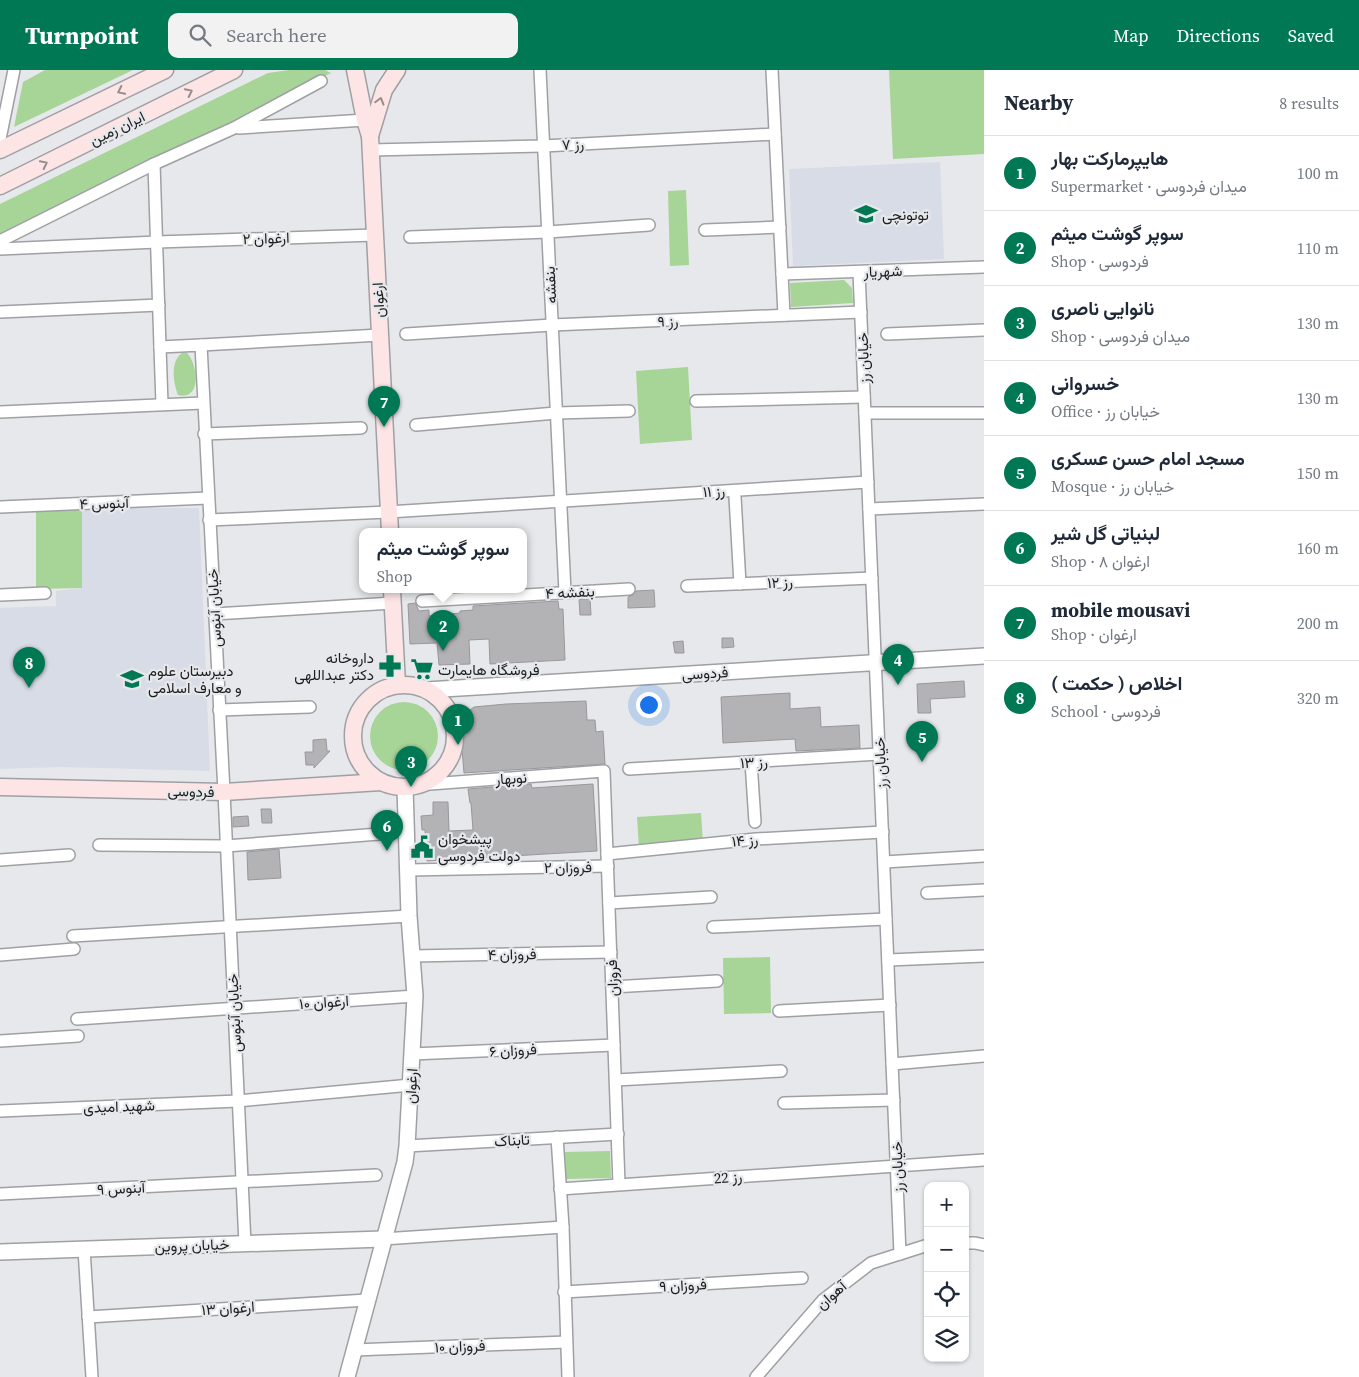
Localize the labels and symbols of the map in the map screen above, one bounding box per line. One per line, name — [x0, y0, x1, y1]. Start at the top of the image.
one-way arrow — [118, 85, 127, 95]
one-way arrow — [184, 88, 193, 98]
one-way arrow — [375, 98, 385, 106]
street label: ایران زمین — [86, 106, 148, 150]
street label: رز ۷ — [561, 133, 585, 155]
one-way arrow — [38, 160, 47, 170]
school or university icon: توتونچی — [853, 201, 879, 227]
place label: توتونچی — [882, 204, 929, 225]
street label: ارغوان ۲ — [242, 227, 290, 249]
street label: شهریار — [862, 260, 903, 282]
street label: بنفشه — [539, 266, 561, 304]
street label: ارغوان — [367, 282, 389, 318]
street label: رز ۹ — [657, 310, 679, 332]
street label: خیابان رز — [852, 332, 874, 385]
pin: 7 — [368, 386, 400, 427]
street label: رز ۱۱ — [702, 480, 726, 502]
street label: آبنوس ۴ — [79, 492, 131, 514]
street label: خیابان آبنوس — [201, 568, 227, 648]
street label: رز ۱۲ — [767, 571, 793, 593]
street label: بنفشه ۴ — [545, 580, 595, 604]
pin: 2 — [427, 610, 459, 651]
pin: 4 — [882, 644, 914, 685]
pin: 8 — [13, 647, 45, 688]
place label: داروخانه دکتر عبداللهی — [294, 647, 374, 685]
pharmacy icon: داروخانه دکتر عبداللهی — [377, 653, 403, 679]
supermarket icon: فروشگاه هایمارت — [409, 656, 435, 682]
place label: فروشگاه هایمارت — [438, 659, 540, 680]
place label: دبیرستان علوم و معارف اسلامی — [148, 660, 242, 698]
street label: فردوسی — [681, 661, 729, 685]
school or university icon: دبیرستان علوم و معارف اسلامی — [119, 666, 145, 692]
your location — [636, 692, 662, 718]
pin: 1 — [442, 704, 474, 745]
pin: 5 — [906, 721, 938, 762]
street label: خیابان رز — [868, 737, 892, 790]
pin: 3 — [395, 746, 427, 787]
street label: رز ۱۳ — [740, 751, 768, 773]
street label: نوبهار — [493, 766, 528, 790]
street label: فردوسی — [167, 780, 215, 802]
pin: 6 — [371, 810, 403, 851]
place label: پیشخوان دولت فردوسی — [438, 828, 520, 866]
street label: رز ۱۴ — [731, 828, 759, 852]
public building icon: پیشخوان دولت فردوسی — [409, 834, 435, 860]
street label: فروزان ۲ — [544, 856, 592, 878]
street label: فروزان ۴ — [487, 943, 537, 965]
street label: فروزان — [601, 959, 623, 997]
street label: خیابان آبنوس — [221, 973, 247, 1053]
street label: ارغوان ۱۰ — [298, 990, 350, 1014]
street label: فروزان ۶ — [489, 1038, 537, 1062]
street label: ارغوان — [400, 1068, 422, 1104]
street label: شهید امیدی — [83, 1094, 155, 1118]
street label: تابناک — [494, 1129, 530, 1151]
street label: خیابان رز — [886, 1141, 908, 1194]
street label: رز 22 — [713, 1166, 743, 1188]
street label: آبنوس ۹ — [96, 1176, 147, 1200]
street label: خیابان پروین — [154, 1233, 230, 1257]
street label: فروزان ۹ — [659, 1273, 707, 1297]
street label: آهوان — [811, 1275, 852, 1314]
street label: ارغوان ۱۳ — [201, 1296, 255, 1320]
street label: فروزان ۱۰ — [434, 1335, 486, 1357]

